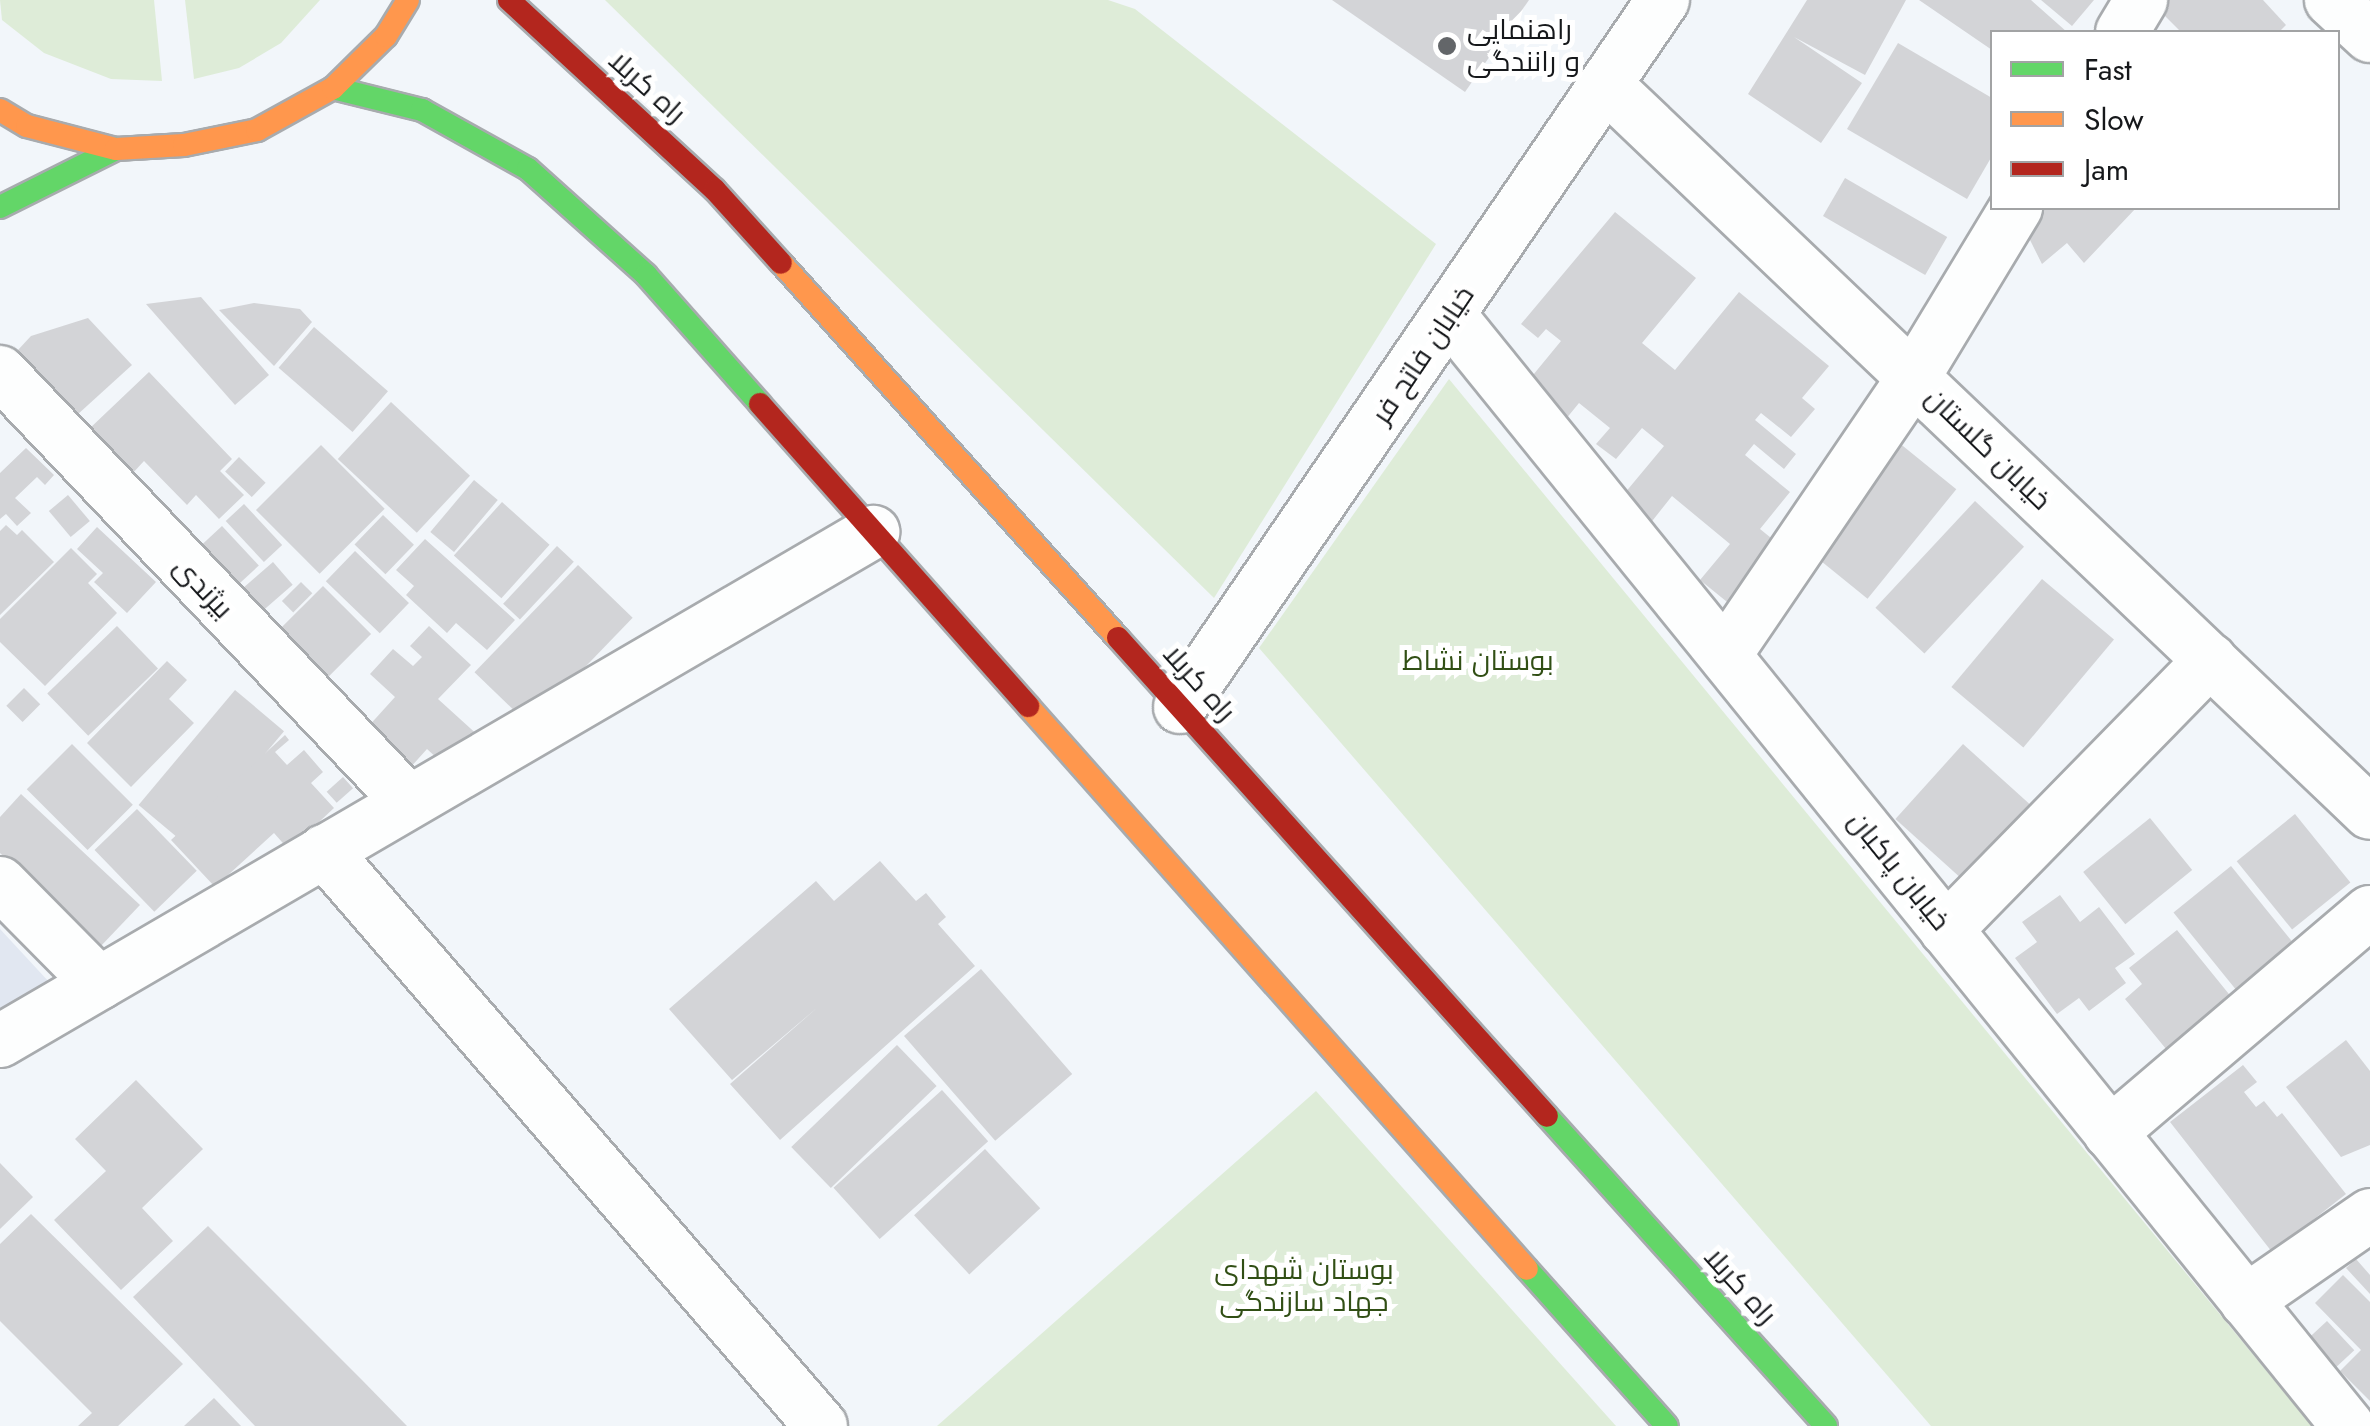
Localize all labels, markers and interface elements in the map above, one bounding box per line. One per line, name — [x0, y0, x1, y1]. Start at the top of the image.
place label: راهنمایی و رانندگی — [1467, 13, 1580, 79]
legend — [1990, 30, 2340, 210]
marker: راهنمایی و رانندگی — [1436, 35, 1458, 57]
street label: راه کربلا — [602, 44, 692, 130]
text: Fast — [2084, 48, 2132, 91]
text: Slow — [2084, 98, 2144, 141]
text: Jam — [2084, 148, 2129, 191]
street label: خیابان فاتح فر — [1365, 280, 1481, 430]
street label: خیابان گلستان — [1918, 381, 2058, 517]
street label: بیژندی — [166, 550, 240, 626]
street label: راه کربلا — [1156, 638, 1242, 728]
park label: بوستان نشاط — [1402, 644, 1554, 678]
street label: خیابان پاکبان — [1841, 805, 1957, 937]
street label: راه کربلا — [1697, 1241, 1783, 1331]
park label: بوستان شهدای جهاد سازندگی — [1214, 1253, 1394, 1319]

